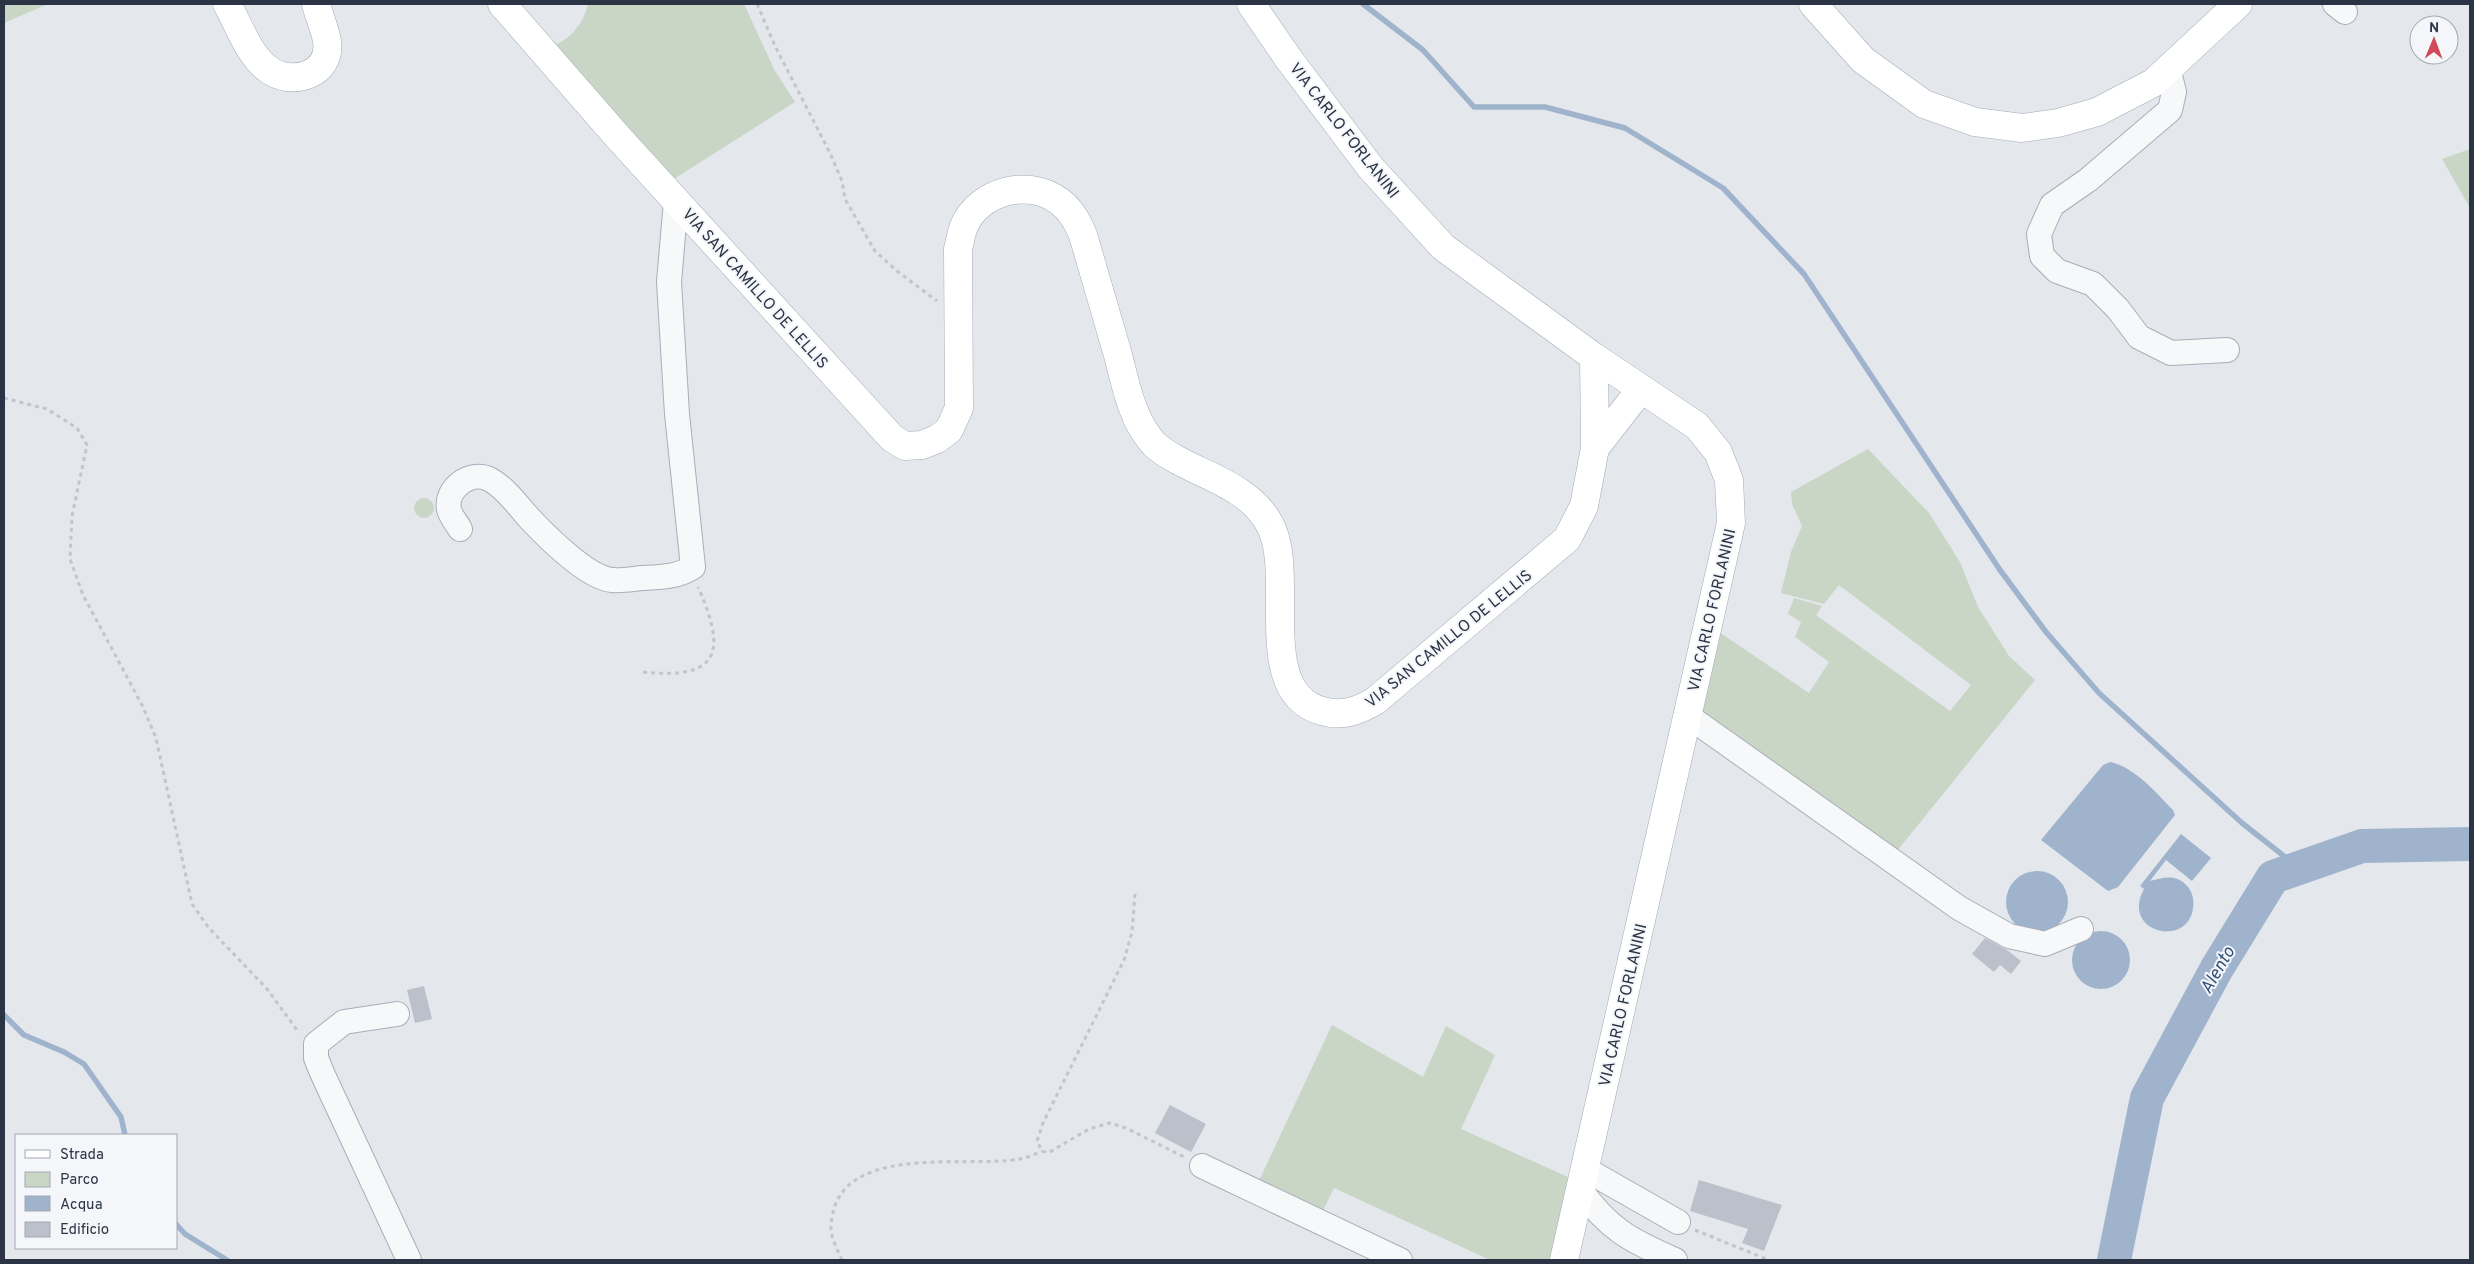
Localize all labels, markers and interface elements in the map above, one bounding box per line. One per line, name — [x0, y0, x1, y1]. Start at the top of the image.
north arrow — [2409, 15, 2459, 65]
text: N — [2429, 20, 2439, 37]
street label: VIA CARLO FORLANINI — [1284, 59, 1403, 203]
street label: VIA SAN CAMILLO DE LELLIS — [677, 205, 832, 374]
street label: VIA CARLO FORLANINI — [1684, 527, 1741, 694]
street label: VIA SAN CAMILLO DE LELLIS — [1362, 566, 1537, 713]
street label: VIA CARLO FORLANINI — [1595, 922, 1652, 1089]
water label: Alento — [2196, 943, 2241, 999]
legend — [15, 1134, 178, 1249]
text: Strada — [60, 1146, 104, 1165]
text: Parco — [60, 1171, 99, 1190]
text: Acqua — [60, 1196, 103, 1215]
text: Edificio — [60, 1221, 109, 1240]

